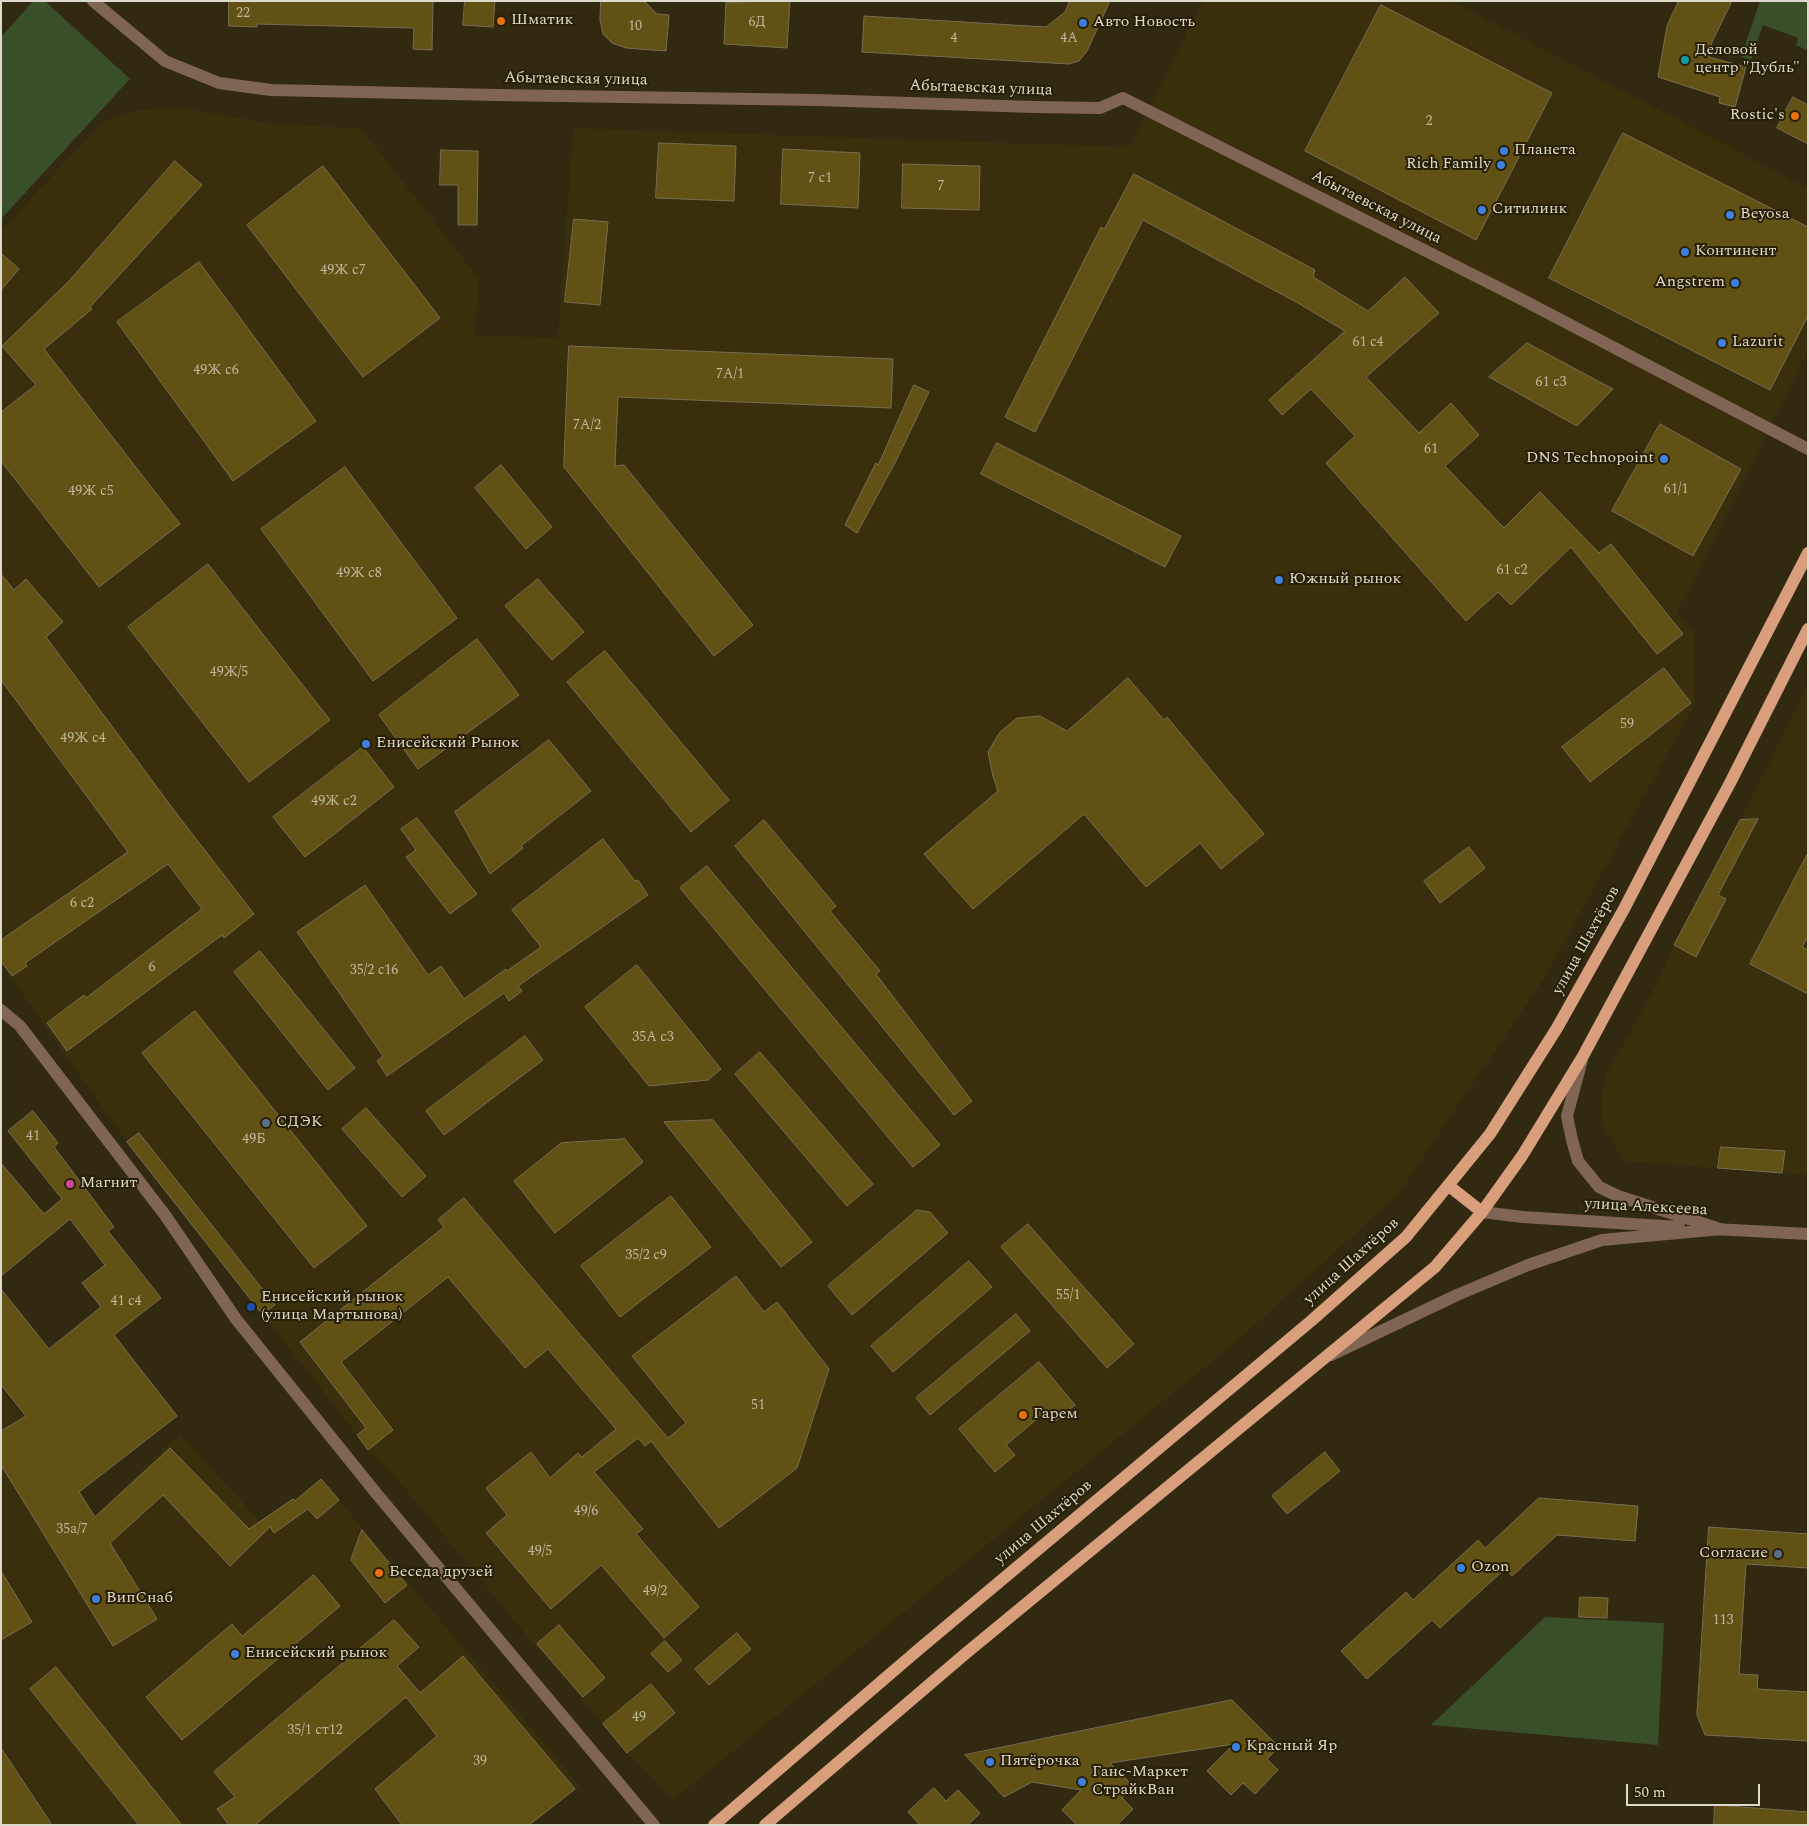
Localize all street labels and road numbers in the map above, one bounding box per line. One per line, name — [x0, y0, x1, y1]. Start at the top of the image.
street label: Абытаевская улица — [504, 69, 648, 91]
street label: Абытаевская улица — [909, 77, 1053, 101]
street label: Абытаевская улица — [1308, 167, 1444, 249]
street label: улица Шахтёров — [1549, 883, 1625, 999]
street label: улица Алексеева — [1584, 1195, 1708, 1221]
street label: улица Шахтёров — [1301, 1214, 1403, 1310]
street label: улица Шахтёров — [991, 1477, 1097, 1569]

